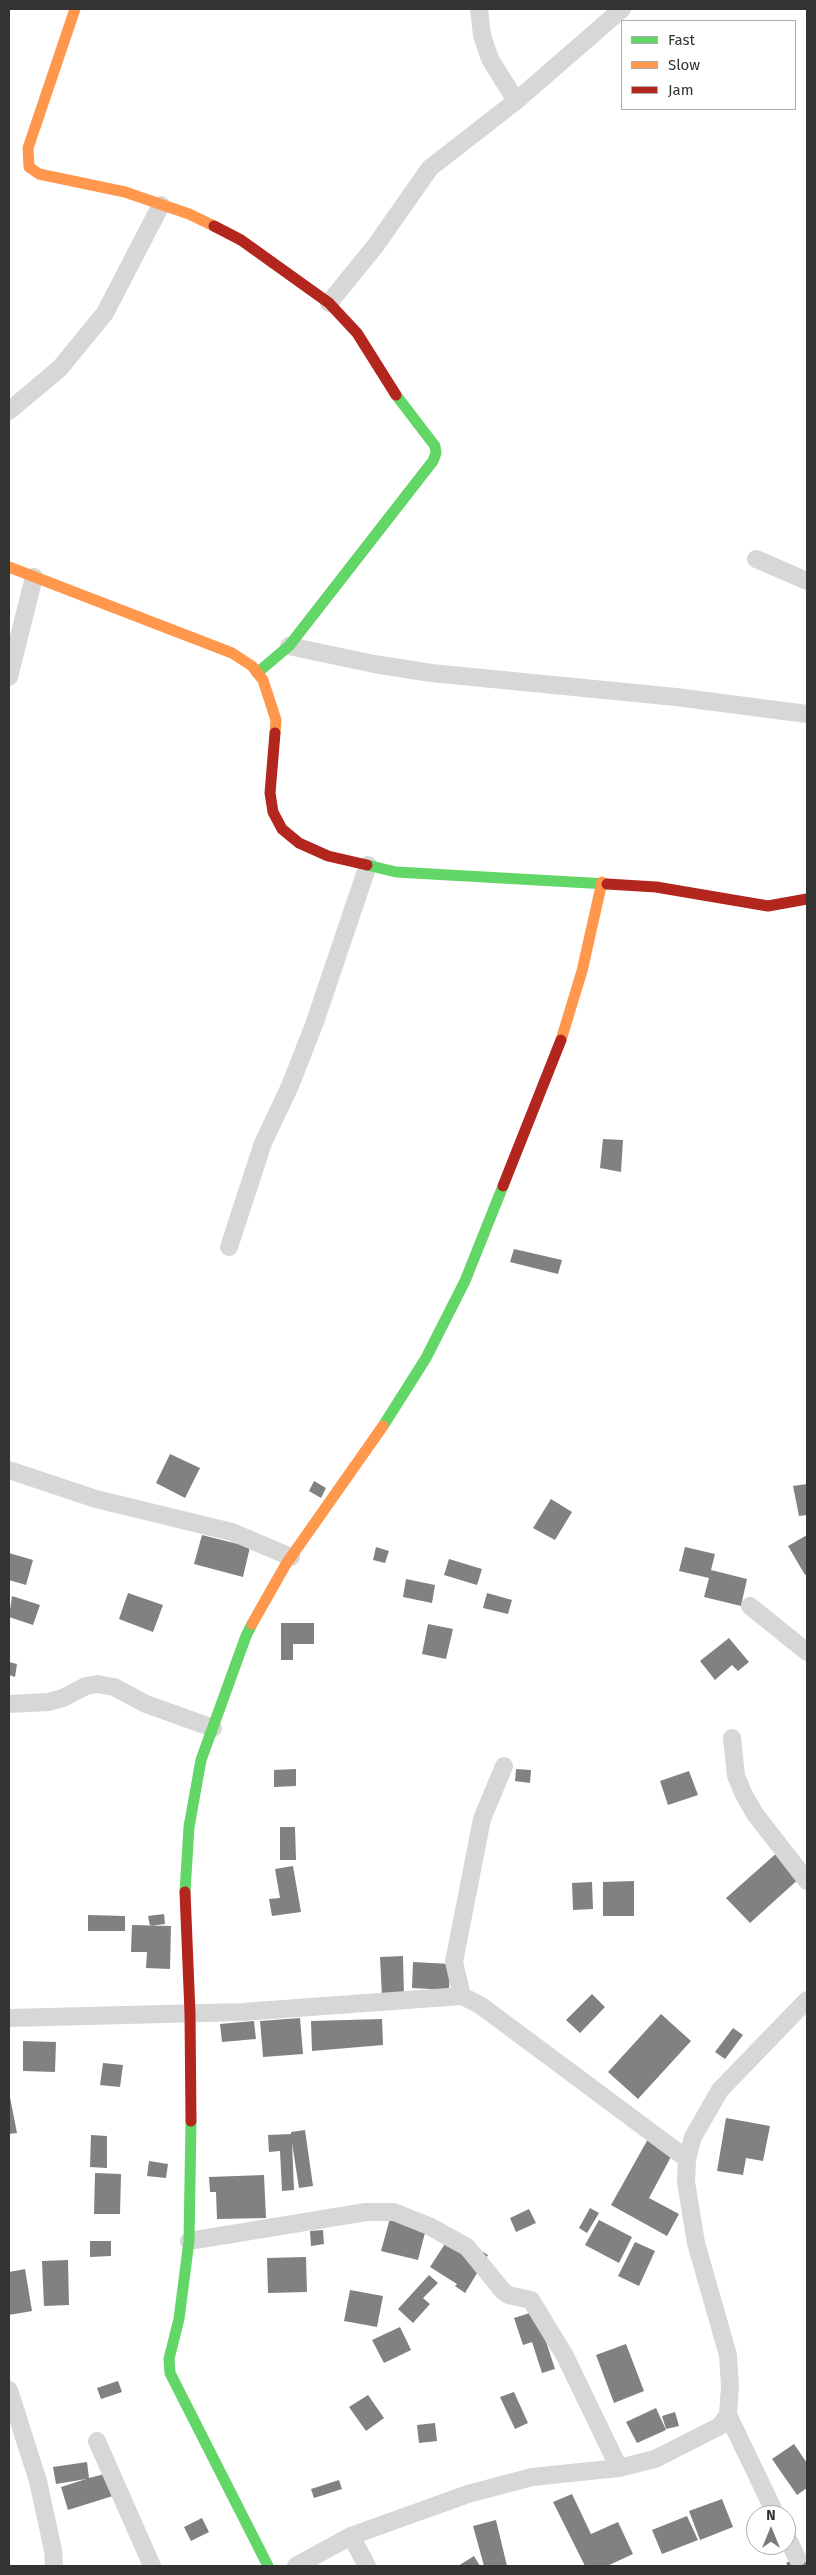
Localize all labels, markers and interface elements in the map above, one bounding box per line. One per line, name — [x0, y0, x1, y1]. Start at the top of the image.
legend — [621, 20, 796, 110]
text: Fast — [668, 31, 695, 49]
text: Slow — [668, 56, 700, 74]
text: Jam — [668, 81, 694, 99]
north arrow — [746, 2505, 796, 2555]
text: N — [766, 2507, 776, 2524]

